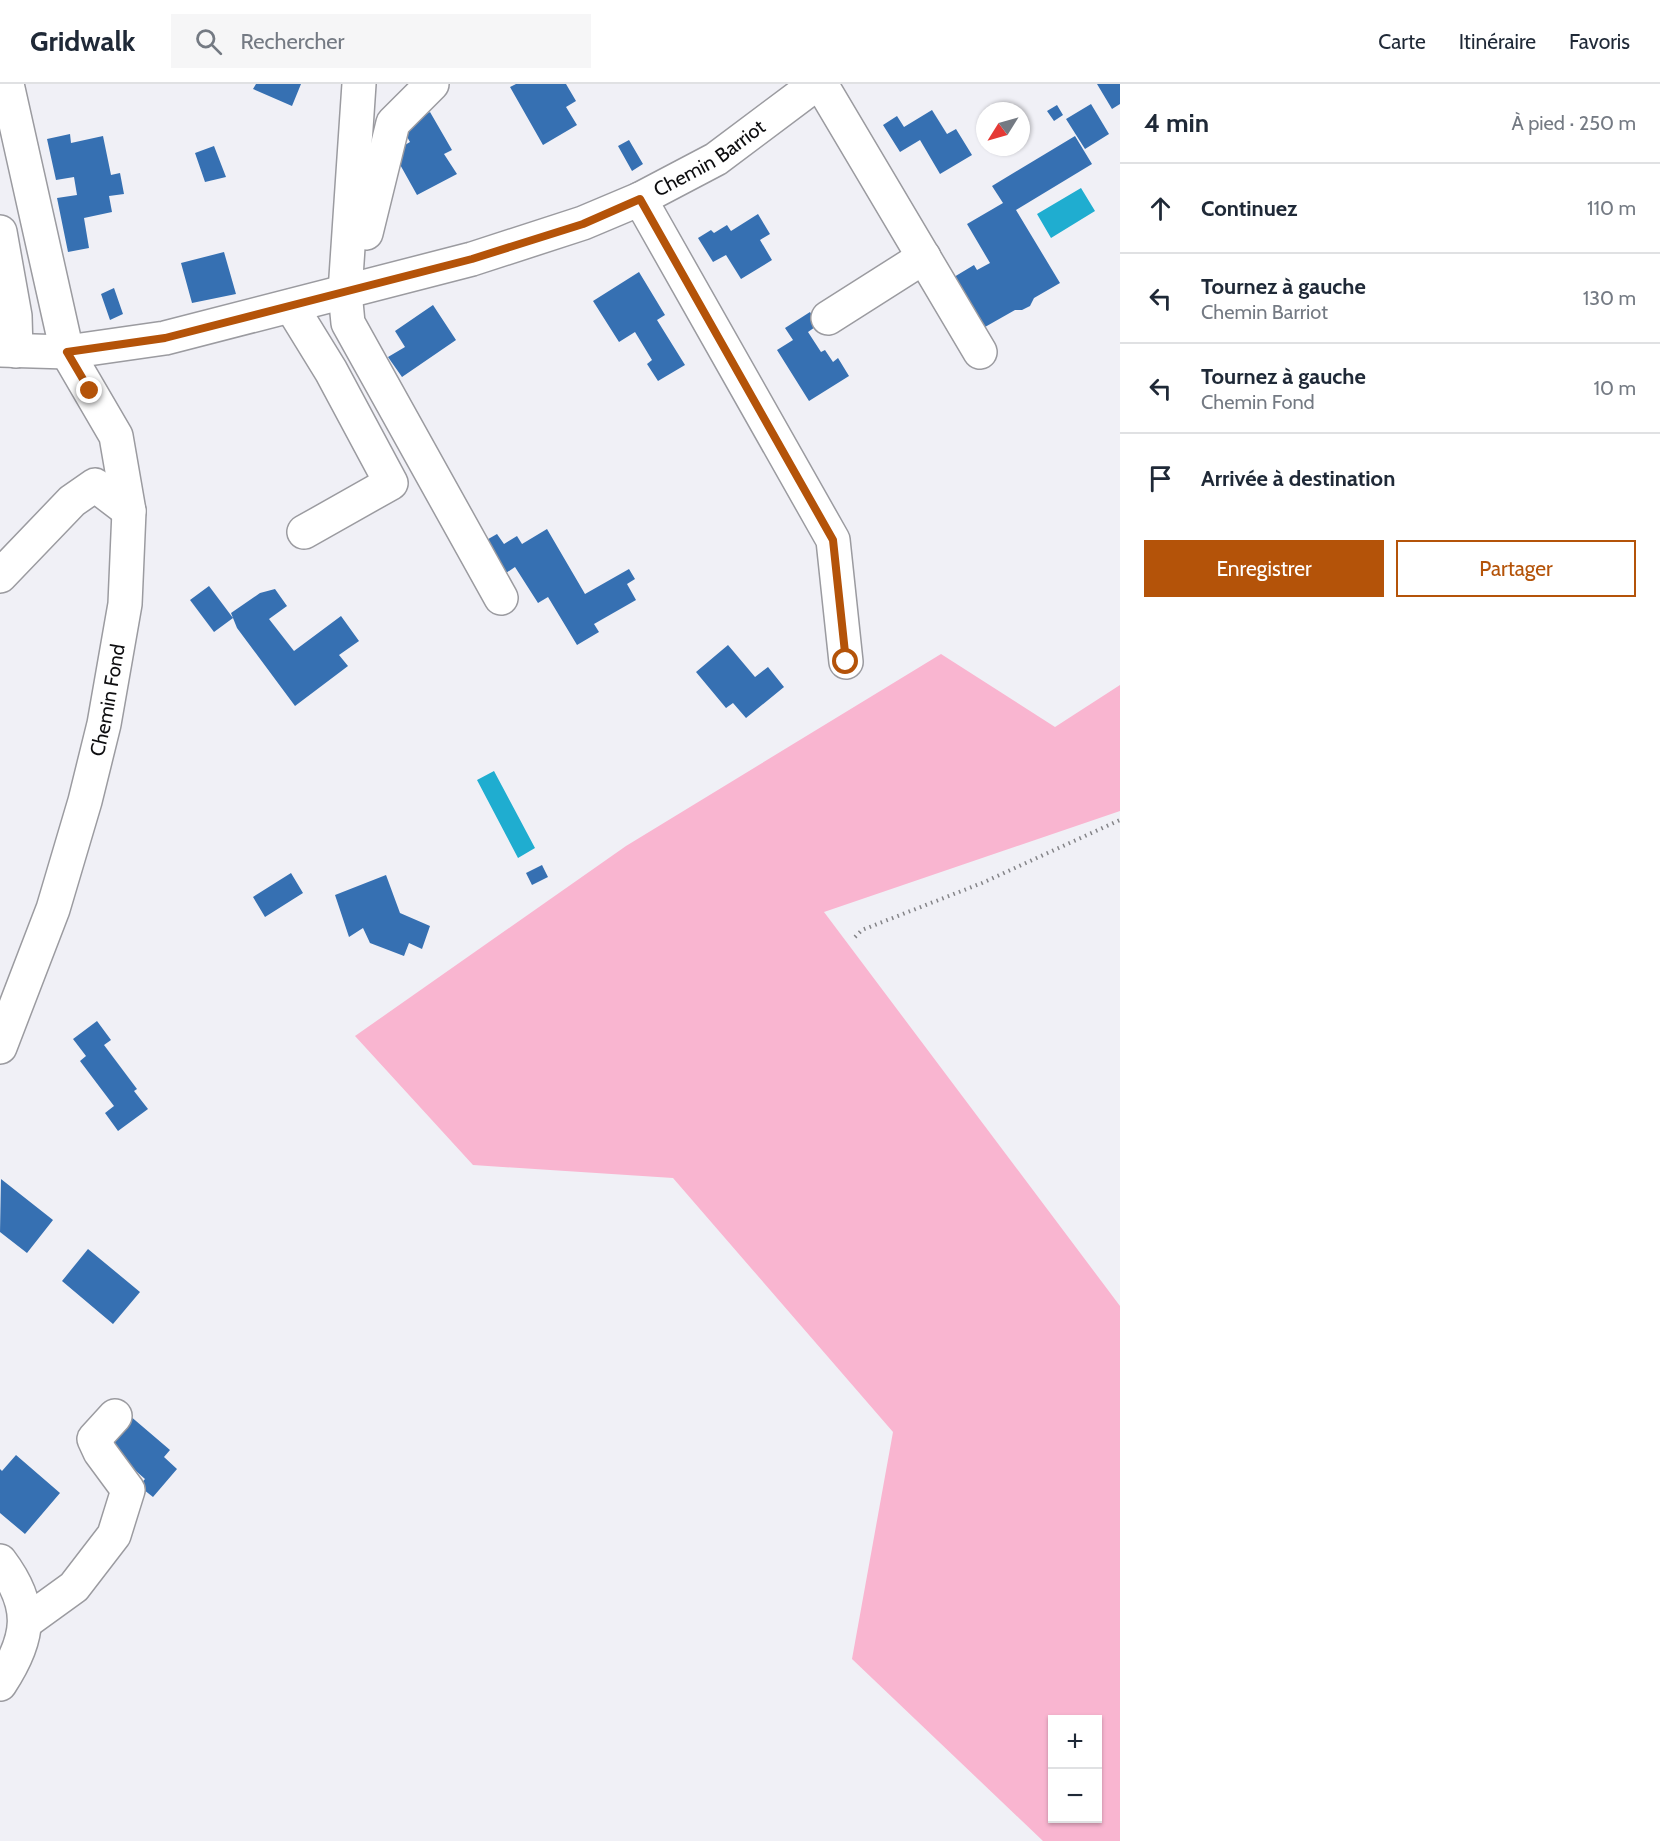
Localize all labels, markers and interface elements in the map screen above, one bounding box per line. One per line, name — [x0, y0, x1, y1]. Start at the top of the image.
search box — [171, 14, 591, 68]
text: Gridwalk — [30, 24, 135, 58]
icon: search — [192, 25, 225, 58]
text: Rechercher — [240, 28, 345, 55]
text: Carte — [1378, 29, 1426, 54]
text: Itinéraire — [1459, 29, 1536, 54]
text: Favoris — [1569, 29, 1630, 54]
north arrow — [976, 102, 1030, 156]
text: 4 min — [1144, 107, 1209, 139]
text: À pied · 250 m — [1511, 111, 1636, 135]
street label: Chemin Barriot — [649, 114, 770, 202]
icon: ahead — [1144, 192, 1177, 225]
text: Continuez — [1201, 195, 1298, 222]
text: 110 m — [1587, 196, 1636, 220]
text: Tournez à gauche — [1201, 273, 1366, 300]
icon: left — [1144, 282, 1177, 315]
text: 130 m — [1583, 286, 1636, 310]
text: Chemin Barriot — [1201, 300, 1328, 324]
text: Tournez à gauche — [1201, 363, 1366, 390]
icon: left — [1144, 372, 1177, 405]
text: 10 m — [1593, 376, 1636, 400]
route end — [76, 377, 102, 403]
text: Chemin Fond — [1201, 390, 1315, 414]
icon: arrive — [1144, 462, 1177, 495]
text: Arrivée à destination — [1201, 465, 1395, 492]
button: Enregistrer — [1144, 540, 1384, 597]
button: Partager — [1396, 540, 1636, 597]
street label: Chemin Fond — [85, 642, 130, 759]
route start — [832, 648, 858, 674]
map controls — [1048, 1715, 1102, 1823]
button: + — [1048, 1715, 1102, 1769]
button: − — [1048, 1769, 1102, 1823]

